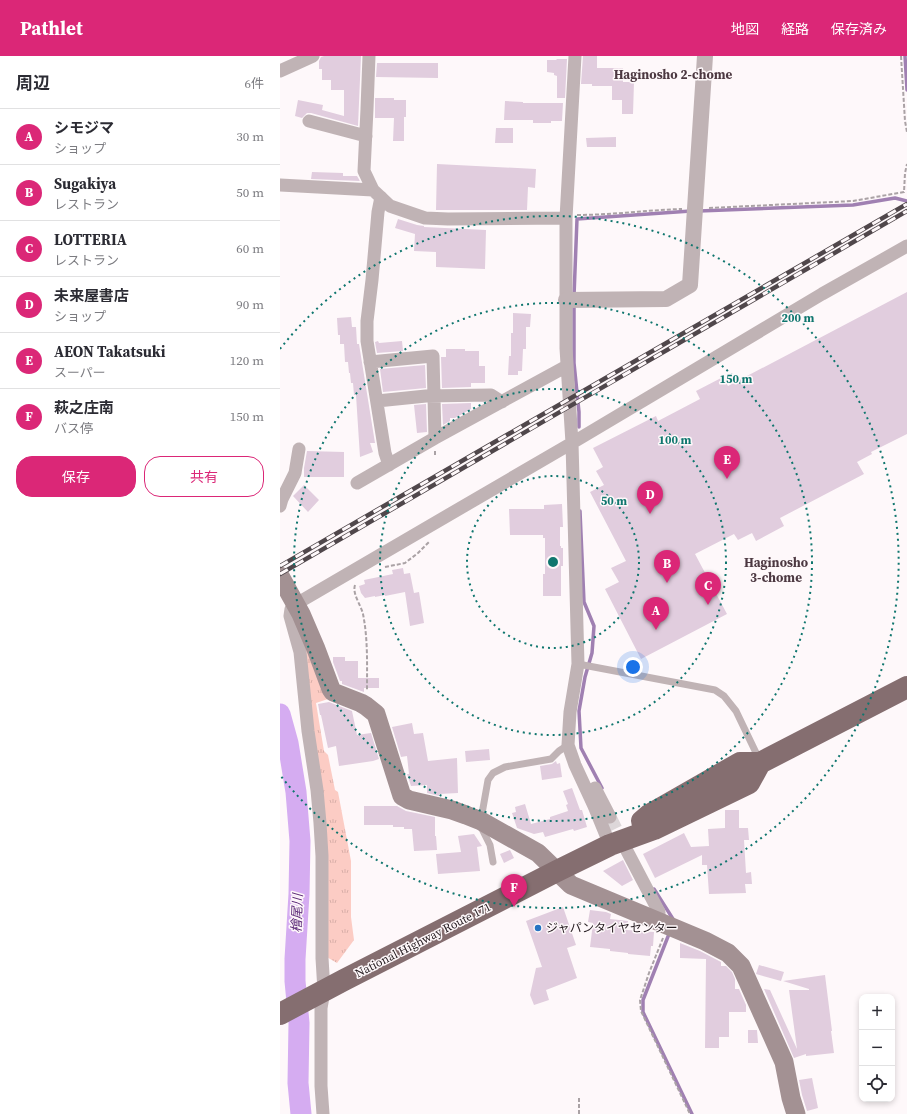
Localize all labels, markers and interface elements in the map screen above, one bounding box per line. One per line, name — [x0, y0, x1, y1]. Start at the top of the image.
text: Pathlet — [20, 15, 83, 41]
text: 地図 — [731, 19, 759, 39]
text: 経路 — [781, 19, 809, 39]
text: 保存済み — [831, 19, 887, 39]
district label: Haginosho 2-chome — [614, 66, 733, 83]
text: 周辺 — [16, 71, 50, 95]
text: 6件 — [244, 75, 264, 92]
text: シモジマ — [54, 117, 114, 138]
text: A — [25, 128, 33, 145]
text: 30 m — [236, 128, 264, 145]
text: ショップ — [54, 140, 106, 157]
text: Sugakiya — [54, 173, 116, 194]
text: B — [25, 184, 33, 201]
text: 50 m — [236, 184, 264, 201]
text: レストラン — [54, 196, 119, 213]
text: LOTTERIA — [54, 229, 127, 250]
text: C — [25, 240, 33, 257]
text: 60 m — [236, 240, 264, 257]
text: レストラン — [54, 252, 119, 269]
text: 未来屋書店 — [54, 285, 129, 306]
text: D — [24, 296, 34, 313]
text: 90 m — [236, 296, 264, 313]
text: ショップ — [54, 308, 106, 325]
text: 200 m — [782, 310, 815, 326]
text: AEON Takatsuki — [54, 341, 166, 362]
text: E — [25, 352, 33, 369]
text: 120 m — [230, 352, 264, 369]
text: スーパー — [54, 364, 106, 381]
text: 150 m — [720, 371, 753, 387]
text: 萩之庄南 — [54, 397, 114, 418]
text: F — [25, 408, 33, 425]
text: 150 m — [230, 408, 264, 425]
text: バス停 — [54, 420, 93, 437]
text: 100 m — [659, 432, 692, 448]
pin: E — [714, 446, 740, 479]
button: 保存 — [16, 456, 136, 497]
button: 共有 — [144, 456, 264, 497]
pin: D — [637, 481, 663, 514]
text: 50 m — [601, 493, 627, 509]
pin: B — [654, 550, 680, 583]
district label: Haginosho 3-chome — [744, 554, 808, 586]
centre of rings — [546, 555, 560, 569]
pin: C — [695, 572, 721, 605]
pin: A — [643, 597, 669, 630]
your location — [623, 657, 643, 677]
pin: F — [501, 874, 527, 907]
water label: 檜尾川 — [288, 891, 306, 933]
street label: National Highway Route 171 — [352, 899, 494, 981]
place label: ジャパンタイヤセンター — [546, 920, 678, 936]
marker: ジャパンタイヤセンター — [533, 923, 543, 933]
map controls — [859, 994, 895, 1102]
button: + — [859, 994, 895, 1030]
button: − — [859, 1030, 895, 1066]
button: locate — [859, 1066, 895, 1102]

